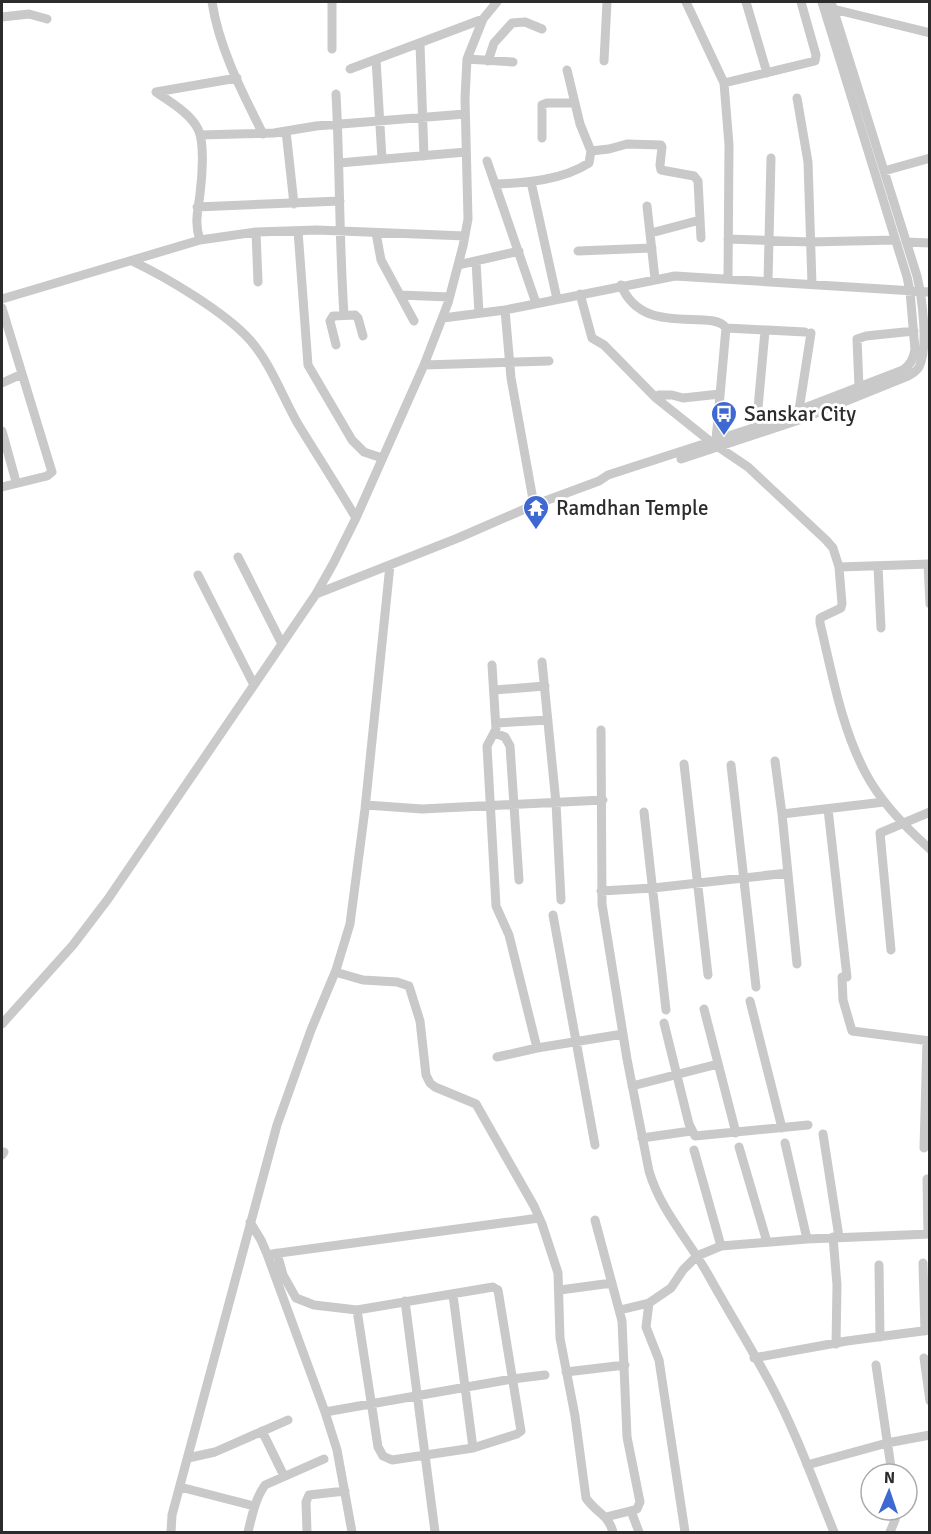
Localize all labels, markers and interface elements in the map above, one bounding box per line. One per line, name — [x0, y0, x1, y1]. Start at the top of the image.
bus stop icon: Sanskar City — [709, 399, 739, 437]
place label: Sanskar City — [744, 401, 856, 427]
temple icon: Ramdhan Temple — [521, 493, 551, 531]
place label: Ramdhan Temple — [556, 495, 709, 521]
north arrow — [859, 1462, 919, 1522]
text: N — [884, 1468, 895, 1488]

